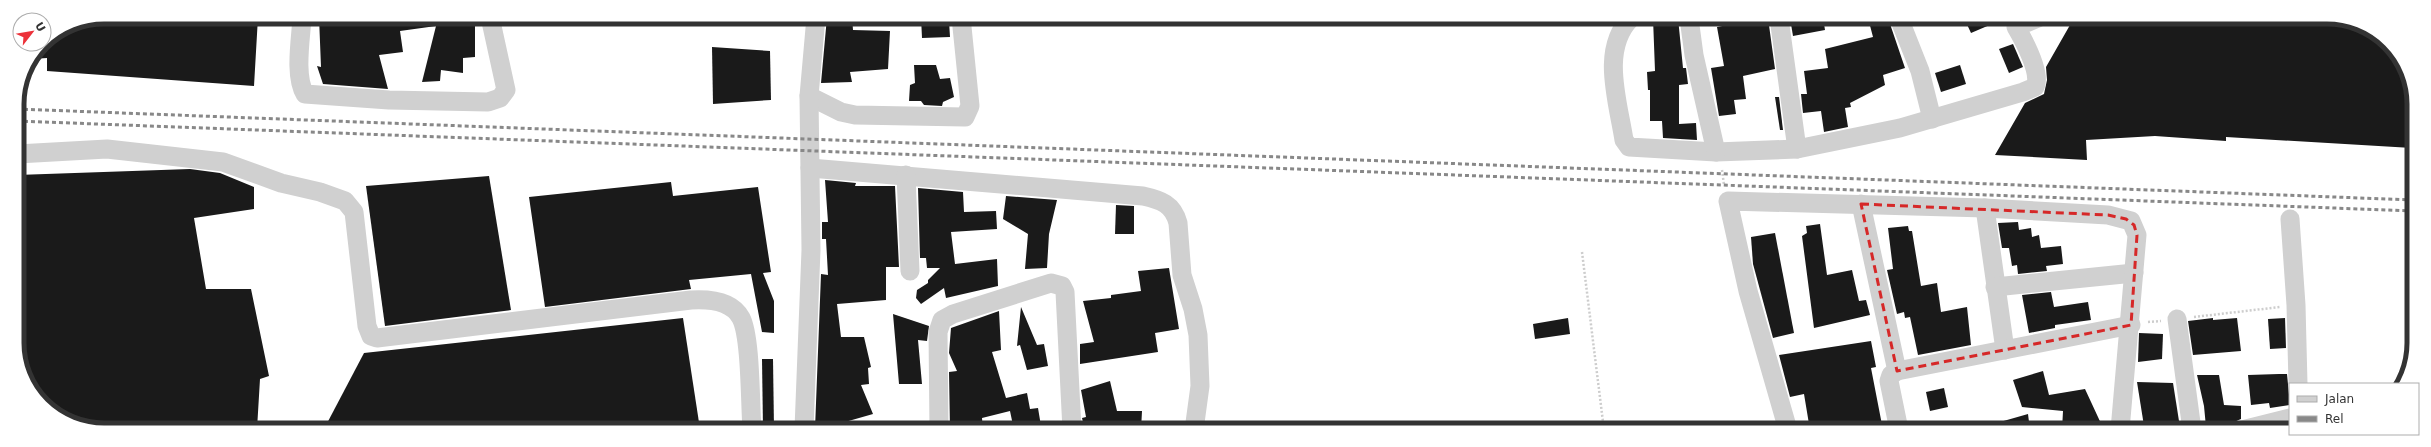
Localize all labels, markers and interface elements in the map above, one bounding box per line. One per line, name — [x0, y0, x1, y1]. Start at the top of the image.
north arrow — [12, 12, 52, 52]
text: U — [32, 20, 48, 34]
legend — [2289, 383, 2419, 435]
text: Jalan — [2324, 392, 2354, 406]
text: Rel — [2325, 412, 2344, 426]

